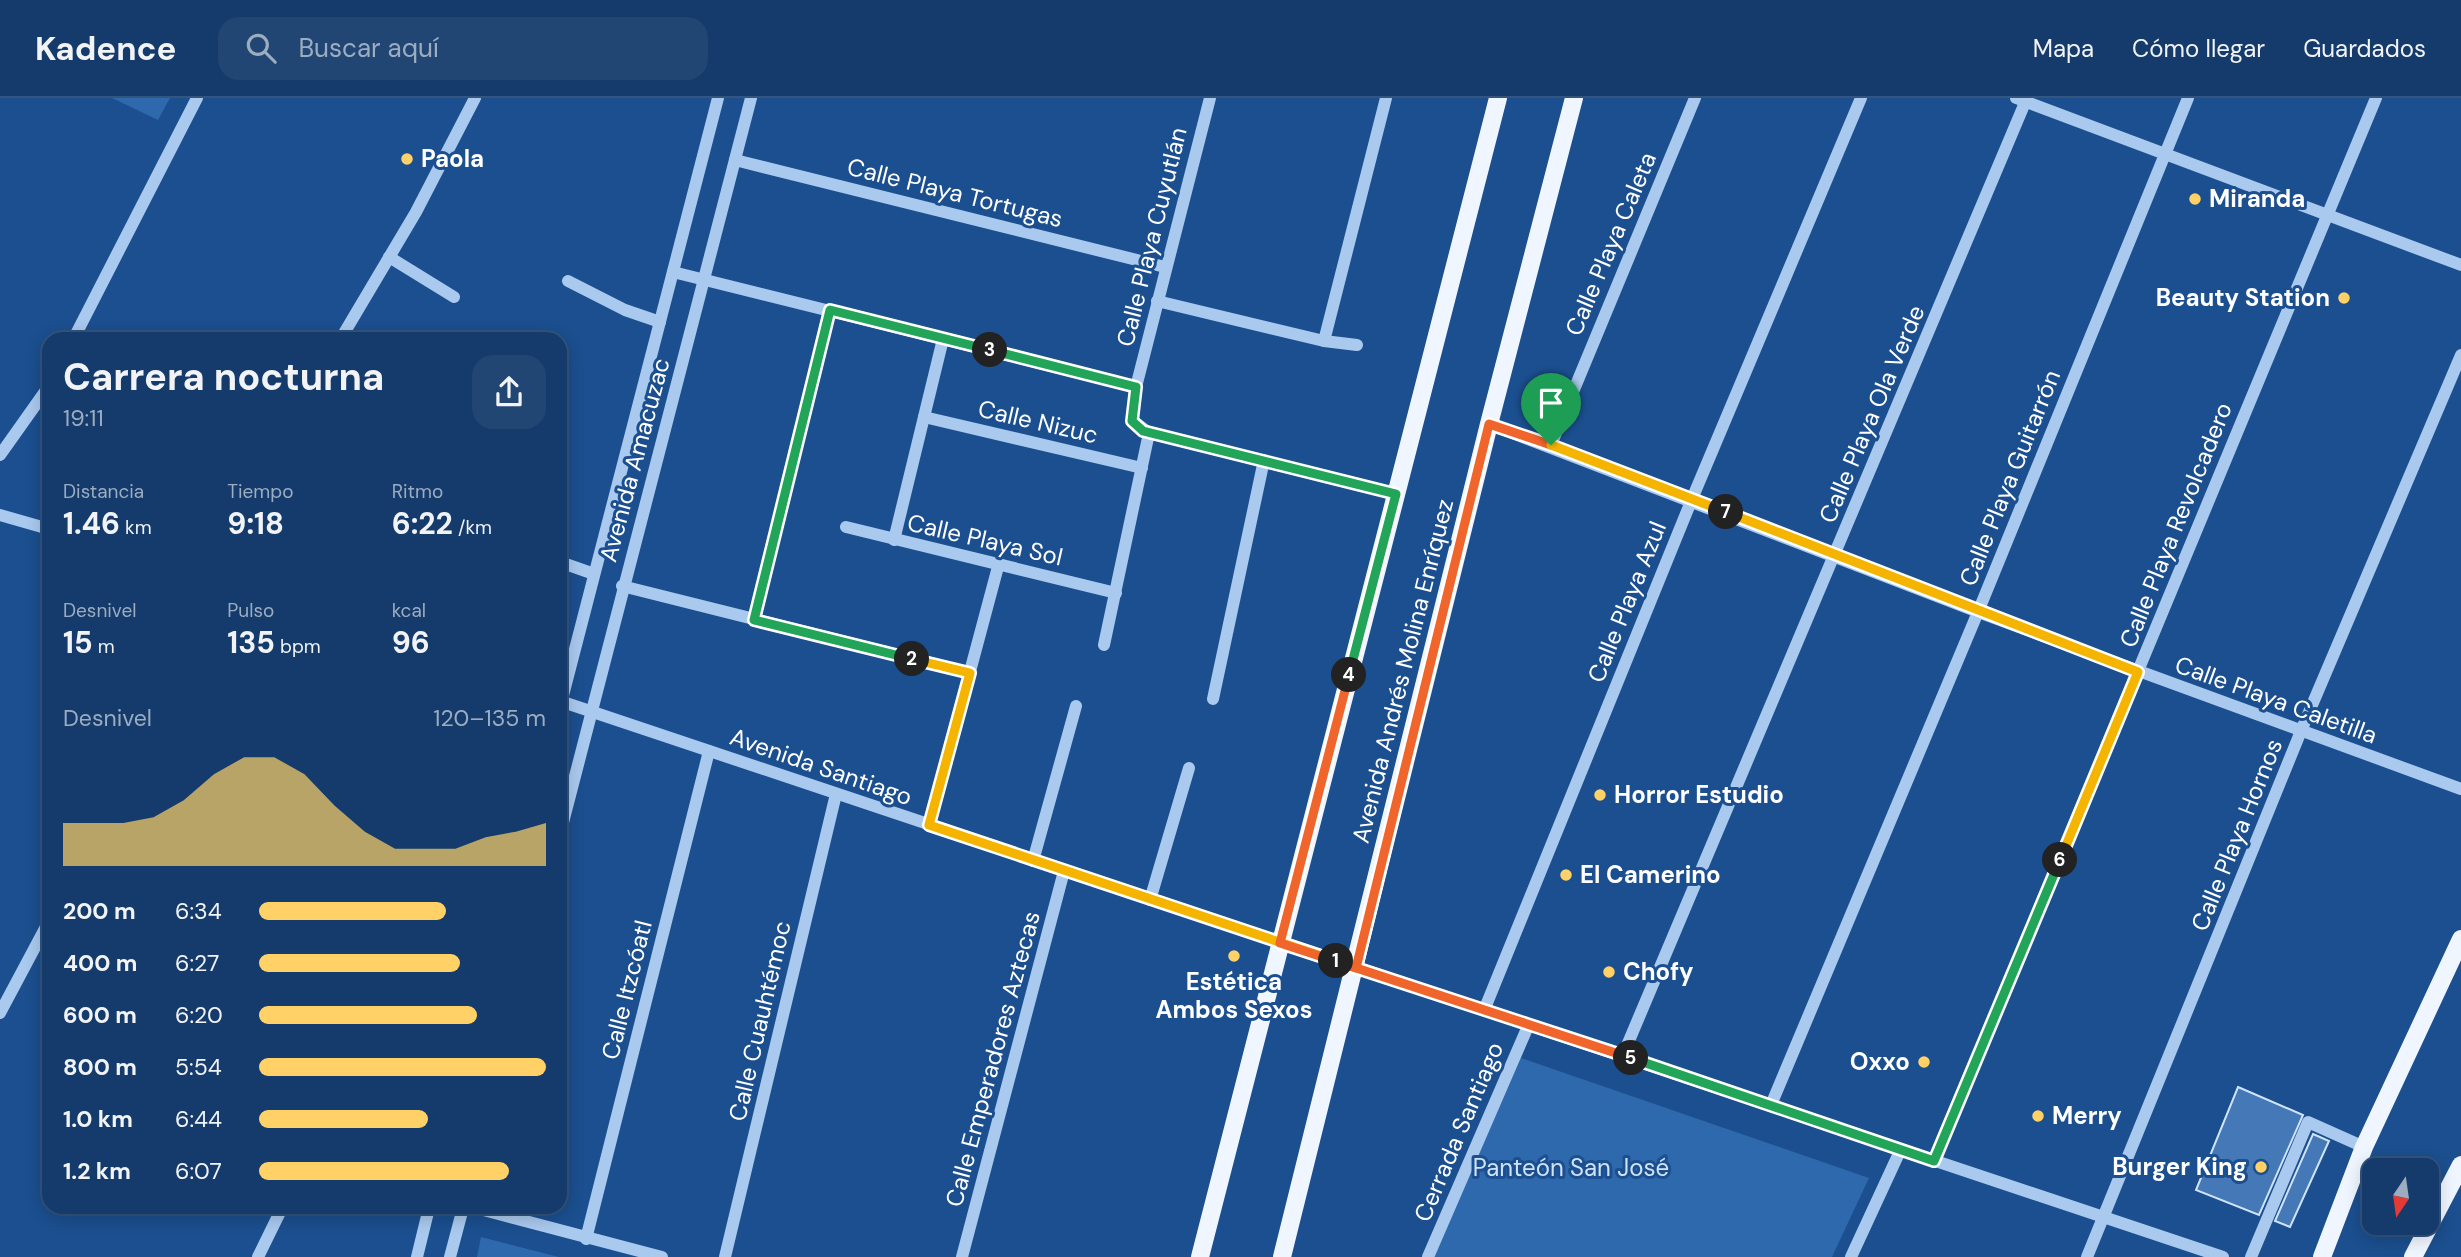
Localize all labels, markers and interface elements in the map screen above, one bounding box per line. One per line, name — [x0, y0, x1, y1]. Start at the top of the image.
search box — [218, 17, 708, 80]
text: Kadence — [35, 27, 176, 70]
icon: search — [242, 29, 280, 67]
text: Buscar aquí — [298, 31, 439, 65]
text: Mapa — [2033, 33, 2094, 64]
text: Cómo llegar — [2132, 33, 2265, 64]
text: Guardados — [2303, 33, 2426, 64]
street label: Calle Playa Cuyutlán — [1109, 124, 1194, 350]
place label: Paola — [421, 143, 484, 174]
street label: Calle Playa Caleta — [1558, 147, 1663, 340]
marker: Paola — [399, 151, 415, 167]
street label: Calle Playa Tortugas — [844, 151, 1066, 234]
place label: Miranda — [2209, 183, 2305, 214]
marker: Miranda — [2187, 191, 2203, 207]
place label: Beauty Station — [2156, 282, 2330, 313]
marker: Beauty Station — [2336, 290, 2352, 306]
street label: Calle Playa Ola Verde — [1812, 300, 1931, 527]
pin: 3 — [972, 332, 1007, 368]
text: 3 — [984, 337, 995, 362]
text: Carrera nocturna — [63, 352, 384, 402]
street label: Avenida Amacuzac — [592, 354, 677, 565]
button: share — [472, 355, 546, 429]
street label: Calle Playa Guitarrón — [1952, 365, 2067, 590]
pin — [1521, 373, 1581, 445]
icon: arrive — [1532, 384, 1570, 422]
street label: Calle Nizuc — [975, 393, 1101, 450]
street label: Calle Playa Revolcadero — [2112, 398, 2239, 652]
text: 19:11 — [63, 403, 104, 433]
text: Distancia — [63, 479, 144, 504]
text: Tiempo — [227, 479, 293, 504]
text: Ritmo — [392, 479, 443, 504]
pin: 7 — [1708, 494, 1744, 530]
street label: Avenida Andrés Molina Enríquez — [1345, 496, 1460, 846]
text: 7 — [1720, 499, 1731, 524]
text: 1.46 — [63, 504, 120, 543]
text: 9:18 — [227, 504, 284, 543]
text: 6:22 — [392, 504, 453, 543]
street label: Calle Playa Sol — [904, 507, 1066, 572]
text: km — [120, 515, 152, 540]
text: /km — [453, 515, 492, 540]
street label: Calle Playa Azul — [1580, 517, 1673, 687]
text: Desnivel — [63, 598, 136, 623]
text: Pulso — [227, 598, 274, 623]
text: kcal — [392, 598, 426, 623]
text: 15 — [63, 623, 93, 662]
text: 135 — [227, 623, 275, 662]
text: 96 — [392, 623, 430, 662]
text: m — [93, 634, 115, 659]
text: bpm — [275, 634, 321, 659]
pin: 2 — [894, 642, 930, 676]
text: 2 — [906, 646, 917, 671]
street label: Calle Playa Caletilla — [2171, 649, 2381, 750]
pin: 4 — [1332, 658, 1366, 692]
text: 4 — [1342, 662, 1355, 687]
text: Desnivel — [63, 703, 152, 733]
text: 120–135 m — [433, 703, 546, 733]
street label: Avenida Santiago — [726, 721, 916, 812]
street label: Calle Playa Hornos — [2184, 734, 2289, 935]
place label: Horror Estudio — [1614, 779, 1784, 810]
marker: Horror Estudio — [1592, 787, 1608, 803]
pin: 6 — [2042, 842, 2078, 878]
text: 6 — [2053, 847, 2066, 872]
place label: El Camerino — [1580, 859, 1721, 890]
marker: El Camerino — [1558, 867, 1574, 883]
text: 200 m — [63, 896, 136, 926]
text: 6:34 — [175, 896, 222, 926]
street label: Calle Emperadores Aztecas — [938, 908, 1047, 1210]
street label: Calle Itzcóatl — [594, 917, 659, 1063]
street label: Calle Cuauhtémoc — [721, 918, 798, 1124]
pin: 1 — [1318, 944, 1354, 978]
text: 400 m — [63, 948, 137, 978]
text: 6:27 — [175, 948, 219, 978]
marker: Estética Ambos Sexos — [1226, 948, 1242, 964]
text: 1 — [1332, 948, 1339, 973]
place label: Chofy — [1623, 956, 1694, 987]
marker: Chofy — [1601, 964, 1617, 980]
place label: Estética Ambos Sexos — [1156, 966, 1312, 1025]
text: 600 m — [63, 1000, 137, 1030]
text: 6:20 — [175, 1000, 223, 1030]
street label: Cerrada Santiago — [1407, 1037, 1510, 1226]
pin: 5 — [1614, 1040, 1648, 1076]
text: 5 — [1625, 1045, 1636, 1070]
place label: Oxxo — [1850, 1046, 1910, 1077]
text: 800 m — [63, 1052, 137, 1082]
text: 5:54 — [175, 1052, 222, 1082]
marker: Oxxo — [1916, 1054, 1932, 1070]
place label: Merry — [2052, 1100, 2122, 1131]
text: 1.0 km — [63, 1104, 133, 1134]
text: 6:44 — [175, 1104, 222, 1134]
marker: Merry — [2030, 1108, 2046, 1124]
place label: Burger King — [2112, 1151, 2247, 1182]
park label: Panteón San José — [1473, 1152, 1669, 1183]
text: 1.2 km — [63, 1156, 131, 1186]
text: 6:07 — [175, 1156, 222, 1186]
north arrow — [2362, 1158, 2440, 1236]
map controls — [2362, 1158, 2439, 1235]
marker: Burger King — [2253, 1159, 2269, 1175]

